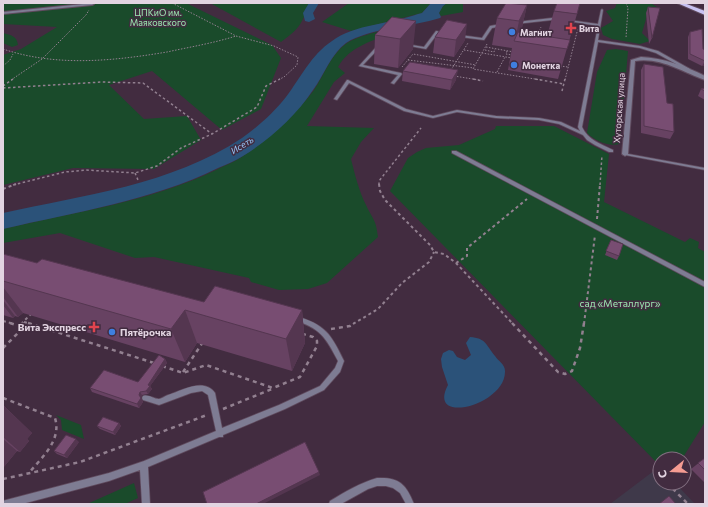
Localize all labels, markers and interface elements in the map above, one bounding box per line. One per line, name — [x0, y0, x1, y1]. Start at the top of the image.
park label: ЦПКиО им. Маяковского — [130, 7, 186, 28]
marker: Вита — [566, 23, 576, 33]
place label: Вита — [579, 23, 600, 34]
marker: Магнит — [507, 27, 517, 37]
place label: Магнит — [520, 27, 553, 38]
marker: Монетка — [509, 60, 519, 70]
place label: Монетка — [522, 60, 560, 71]
street label: Хуторская улица — [611, 72, 627, 143]
water label: Исеть — [229, 134, 256, 156]
park label: сад «Металлург» — [580, 297, 661, 309]
place label: Вита Экспресс — [18, 321, 86, 333]
marker: Вита Экспресс — [89, 322, 99, 332]
place label: Пятёрочка — [120, 326, 171, 338]
marker: Пятёрочка — [107, 327, 117, 337]
north arrow — [652, 451, 692, 491]
text: С — [655, 468, 669, 480]

